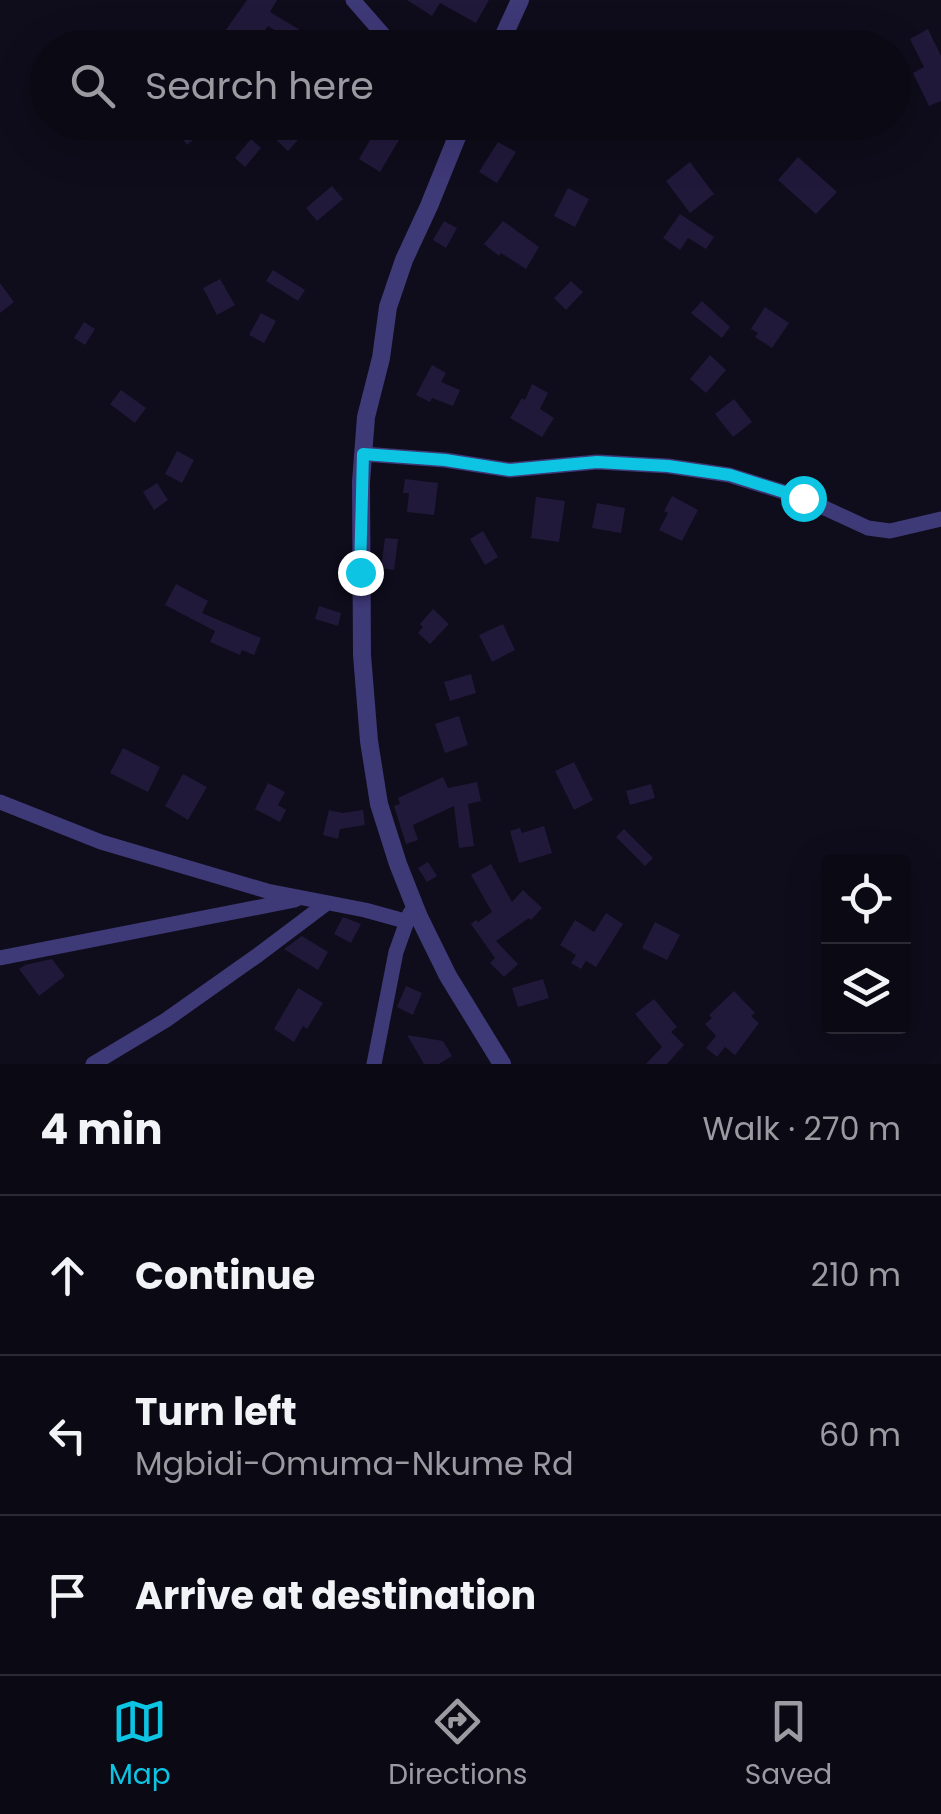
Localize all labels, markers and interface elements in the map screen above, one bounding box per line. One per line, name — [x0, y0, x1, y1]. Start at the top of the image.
search box — [30, 30, 911, 140]
icon: search — [65, 58, 120, 113]
text: Search here — [145, 59, 374, 112]
route start — [781, 476, 827, 522]
route end — [338, 550, 384, 596]
map controls — [821, 854, 911, 1034]
button: locate — [821, 854, 911, 944]
button: layers — [821, 944, 911, 1034]
text: 4 min — [40, 1100, 163, 1159]
text: Walk · 270 m — [702, 1106, 901, 1151]
icon: ahead — [40, 1248, 95, 1303]
text: Continue — [135, 1249, 315, 1302]
text: 210 m — [811, 1252, 901, 1297]
text: Turn left — [135, 1385, 297, 1438]
icon: left — [40, 1408, 95, 1463]
text: 60 m — [819, 1412, 901, 1457]
text: Mgbidi-Omuma-Nkume Rd — [135, 1441, 574, 1486]
icon: arrive — [40, 1568, 95, 1623]
text: Arrive at destination — [135, 1569, 536, 1622]
tab: Map — [109, 1694, 171, 1796]
tab: Directions — [388, 1694, 527, 1796]
tab: Saved — [745, 1694, 832, 1796]

